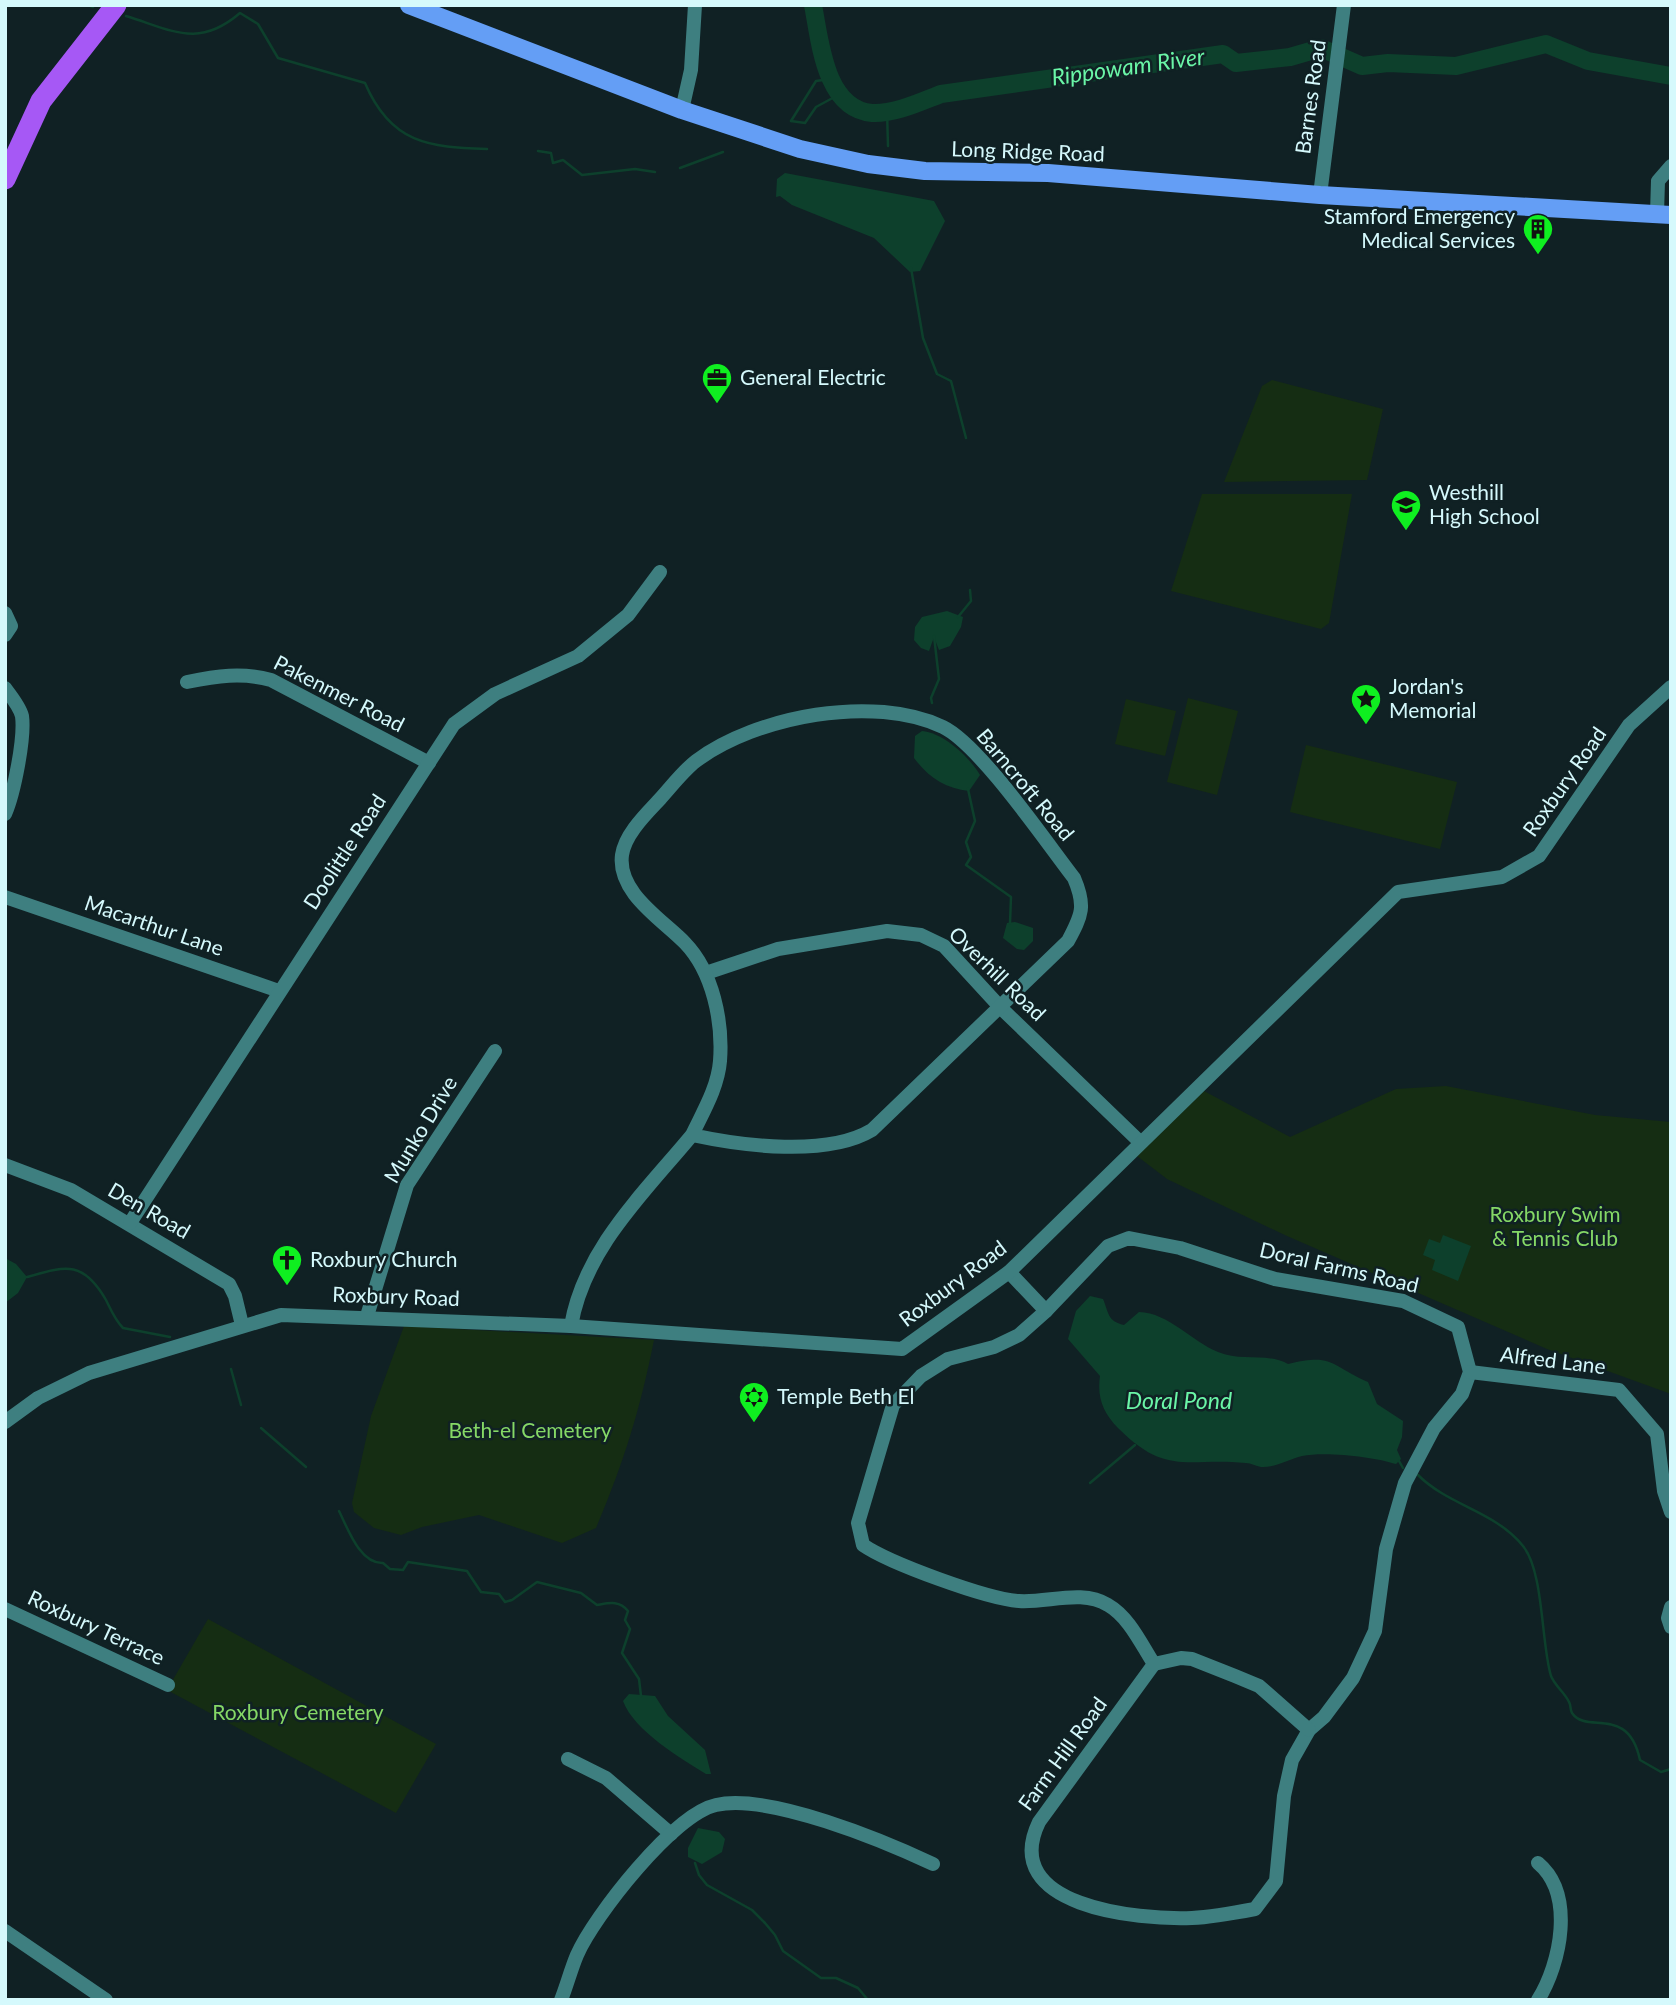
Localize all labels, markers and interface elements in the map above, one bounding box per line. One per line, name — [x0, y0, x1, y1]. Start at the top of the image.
street label: Barnes Road — [1289, 38, 1330, 156]
water label: Rippowam River — [1049, 41, 1207, 91]
street label: Long Ridge Road — [951, 135, 1105, 166]
place label: Stamford Emergency Medical Services — [1324, 203, 1515, 252]
building icon: Stamford Emergency Medical Services — [1521, 212, 1555, 256]
office icon: General Electric — [700, 361, 734, 405]
place label: General Electric — [740, 364, 886, 389]
place label: Westhill High School — [1429, 479, 1540, 528]
school or university icon: Westhill High School — [1389, 488, 1423, 532]
street label: Pakenmer Road — [270, 649, 409, 736]
place label: Jordan's Memorial — [1389, 673, 1477, 722]
place icon: Jordan's Memorial — [1349, 682, 1383, 726]
street label: Roxbury Road — [1517, 722, 1611, 841]
street label: Barncroft Road — [972, 723, 1080, 845]
street label: Doolittle Road — [297, 789, 390, 913]
street label: Macarthur Lane — [82, 889, 227, 960]
street label: Overhill Road — [945, 921, 1052, 1025]
street label: Munko Drive — [378, 1071, 461, 1187]
street label: Den Road — [104, 1176, 195, 1243]
park label: Roxbury Swim & Tennis Club — [1489, 1201, 1621, 1250]
street label: Roxbury Road — [894, 1234, 1011, 1331]
street label: Doral Farms Road — [1257, 1236, 1421, 1297]
church icon: Roxbury Church — [270, 1243, 304, 1287]
place label: Roxbury Church — [310, 1246, 458, 1271]
street label: Roxbury Road — [332, 1281, 460, 1310]
street label: Alfred Lane — [1499, 1341, 1607, 1378]
synagogue icon: Temple Beth El — [737, 1380, 771, 1424]
place label: Temple Beth El — [777, 1383, 914, 1408]
water label: Doral Pond — [1126, 1386, 1232, 1414]
park label: Beth-el Cemetery — [448, 1417, 612, 1442]
street label: Roxbury Terrace — [24, 1584, 169, 1669]
street label: Farm Hill Road — [1012, 1692, 1111, 1815]
park label: Roxbury Cemetery — [212, 1699, 384, 1724]

